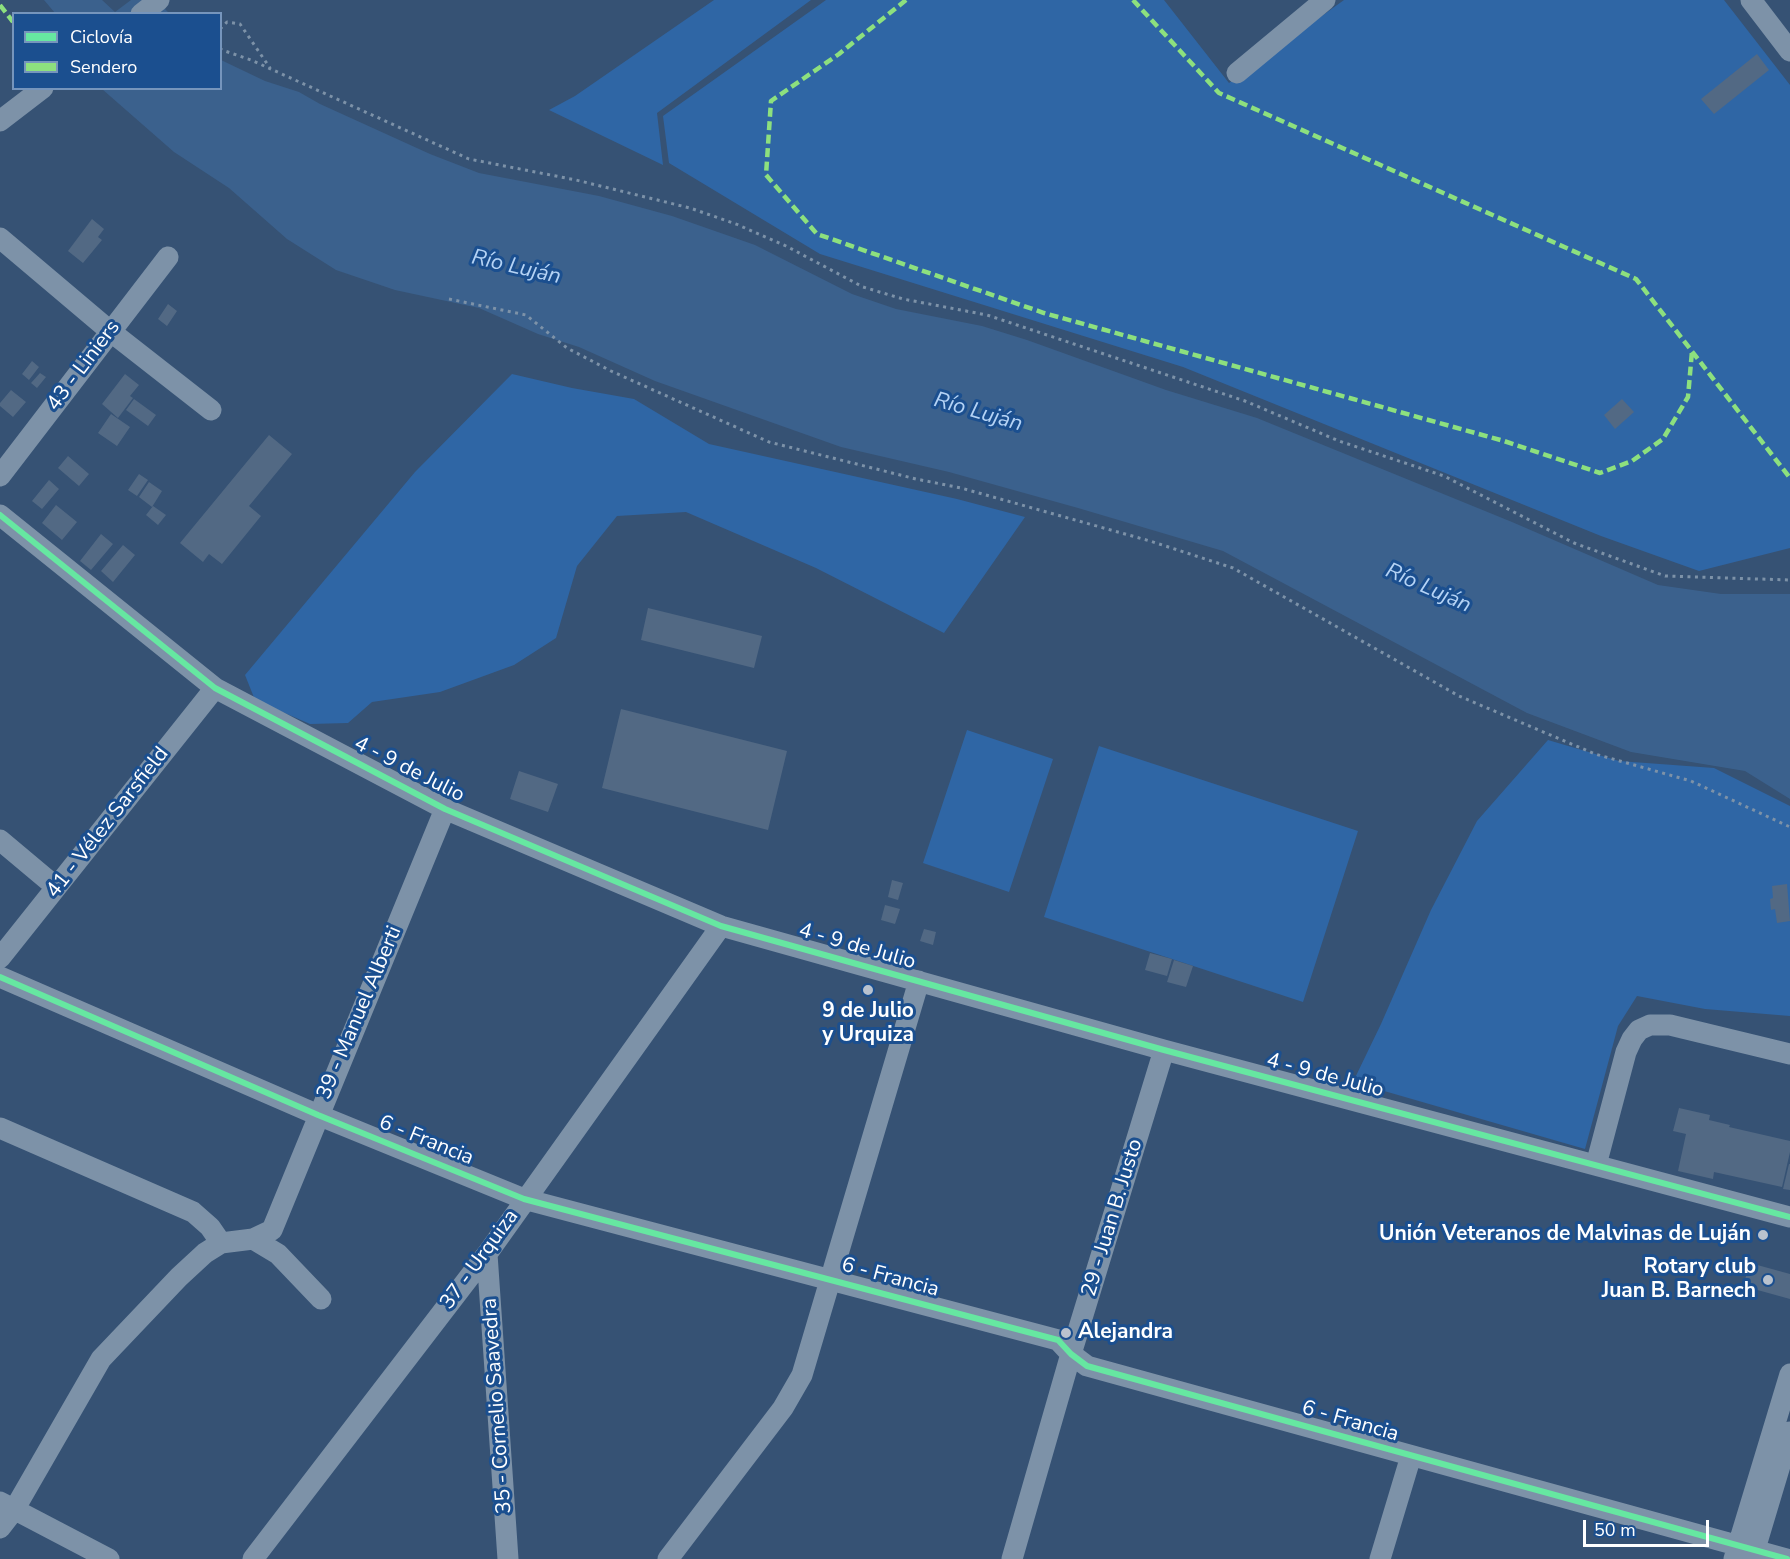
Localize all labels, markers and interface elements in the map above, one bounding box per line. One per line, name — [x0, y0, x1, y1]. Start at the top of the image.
legend — [12, 12, 222, 90]
text: Ciclovía — [70, 25, 133, 49]
text: Sendero — [70, 55, 137, 79]
water label: Río Luján — [469, 245, 563, 291]
street label: 43 - Liniers — [42, 316, 126, 416]
water label: Río Luján — [931, 388, 1025, 438]
water label: Río Luján — [1381, 558, 1475, 620]
street label: 4 - 9 de Julio — [350, 731, 468, 809]
street label: 41 - Vélez Sarsfield — [41, 743, 175, 903]
street label: 4 - 9 de Julio — [796, 918, 918, 976]
street label: 39 - Manuel Alberti — [312, 923, 408, 1103]
marker: 9 de Julio y Urquiza — [861, 983, 875, 997]
place label: 9 de Julio y Urquiza — [822, 999, 914, 1049]
street label: 4 - 9 de Julio — [1264, 1048, 1386, 1104]
street label: 6 - Francia — [375, 1111, 477, 1171]
street label: 29 - Juan B. Justo — [1077, 1136, 1149, 1300]
street label: 37 - Urquiza — [435, 1205, 525, 1315]
place label: Unión Veteranos de Malvinas de Luján — [1379, 1222, 1751, 1248]
marker: Unión Veteranos de Malvinas de Luján — [1756, 1228, 1770, 1242]
street label: 6 - Francia — [839, 1253, 941, 1303]
place label: Rotary club Juan B. Barnech — [1602, 1255, 1756, 1305]
marker: Rotary club Juan B. Barnech — [1761, 1273, 1775, 1287]
street label: 35 - Cornelio Saavedra — [478, 1297, 518, 1515]
place label: Alejandra — [1078, 1320, 1173, 1346]
marker: Alejandra — [1059, 1326, 1073, 1340]
street label: 6 - Francia — [1299, 1396, 1401, 1448]
scale bar — [1586, 1508, 1712, 1546]
text: 50 m — [1594, 1518, 1636, 1542]

